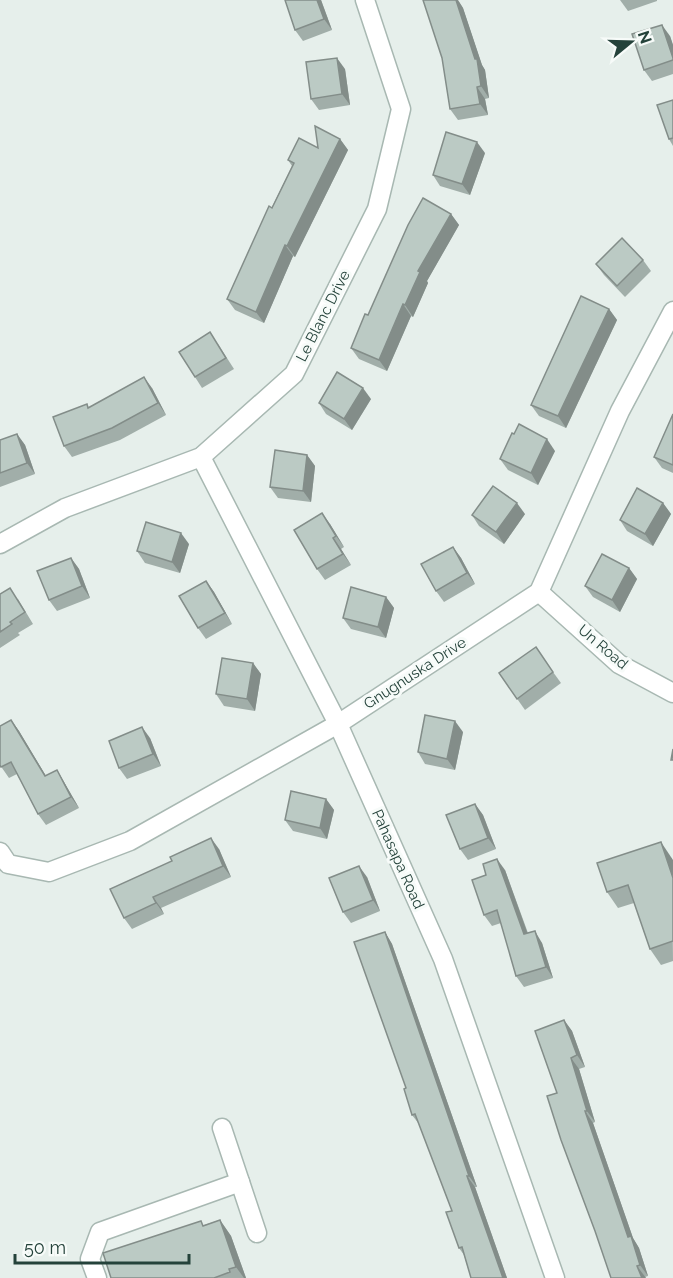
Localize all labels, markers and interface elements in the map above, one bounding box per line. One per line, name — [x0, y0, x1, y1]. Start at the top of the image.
north arrow — [601, 12, 661, 72]
text: N — [634, 28, 656, 46]
street label: Le Blanc Drive — [292, 267, 354, 365]
street label: Un Road — [574, 621, 632, 673]
street label: Gnugnuska Drive — [360, 633, 470, 713]
street label: Pahasapa Road — [368, 806, 428, 912]
scale bar — [15, 1227, 189, 1265]
text: 50 m — [24, 1237, 66, 1258]

